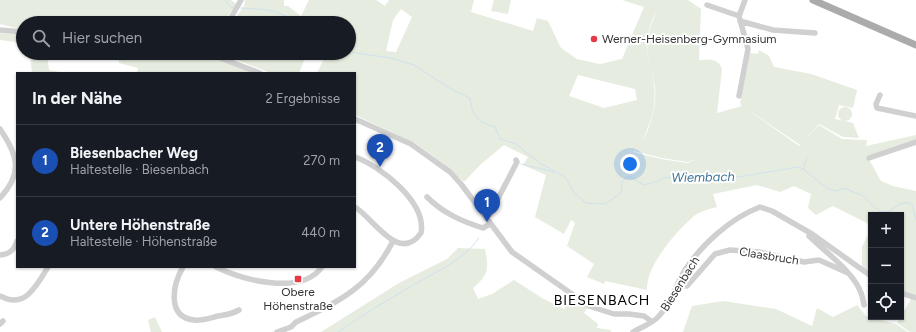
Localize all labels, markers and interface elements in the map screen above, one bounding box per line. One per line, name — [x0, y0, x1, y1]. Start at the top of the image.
search box — [16, 16, 356, 60]
icon: search — [30, 27, 52, 49]
text: Hier suchen — [62, 29, 142, 47]
place label: Werner-Heisenberg-Gymnasium — [602, 32, 777, 46]
marker: Werner-Heisenberg-Gymnasium — [589, 34, 599, 44]
text: In der Nähe — [32, 88, 122, 108]
text: 2 Ergebnisse — [266, 91, 340, 106]
pin: 2 — [367, 134, 393, 167]
text: Biesenbacher Weg — [70, 144, 198, 162]
text: 1 — [42, 153, 48, 168]
text: 270 m — [303, 153, 340, 168]
your location — [620, 154, 640, 174]
text: Haltestelle · Biesenbach — [70, 162, 209, 177]
water label: Wiembach — [671, 169, 735, 185]
pin: 1 — [474, 189, 500, 222]
map controls — [868, 212, 904, 320]
button: + — [868, 212, 904, 248]
text: Untere Höhenstraße — [70, 216, 210, 234]
text: 2 — [41, 225, 49, 240]
text: 440 m — [301, 225, 340, 240]
text: Haltestelle · Höhenstraße — [70, 234, 217, 249]
street label: Claasbruch — [738, 244, 800, 268]
button: − — [868, 248, 904, 284]
street label: Biesenbach — [658, 254, 702, 314]
marker: Obere Höhenstraße — [293, 274, 303, 284]
button: locate — [868, 284, 904, 320]
place label: Obere Höhenstraße — [263, 285, 333, 313]
district label: BIESENBACH — [554, 292, 650, 309]

